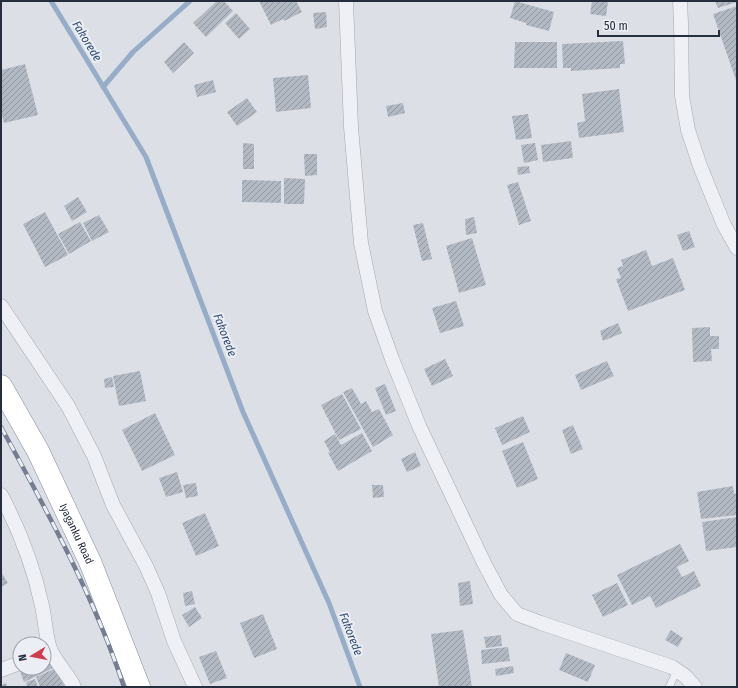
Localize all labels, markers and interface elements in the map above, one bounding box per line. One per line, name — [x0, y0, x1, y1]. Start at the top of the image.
scale bar — [598, 12, 719, 38]
water label: Fakorede — [69, 18, 105, 64]
text: 50 m — [604, 19, 628, 33]
water label: Fakorede — [210, 312, 240, 359]
street label: Iyaganku Road — [57, 501, 96, 566]
water label: Fakorede — [336, 611, 366, 658]
north arrow — [12, 636, 52, 676]
text: N — [16, 653, 30, 662]

